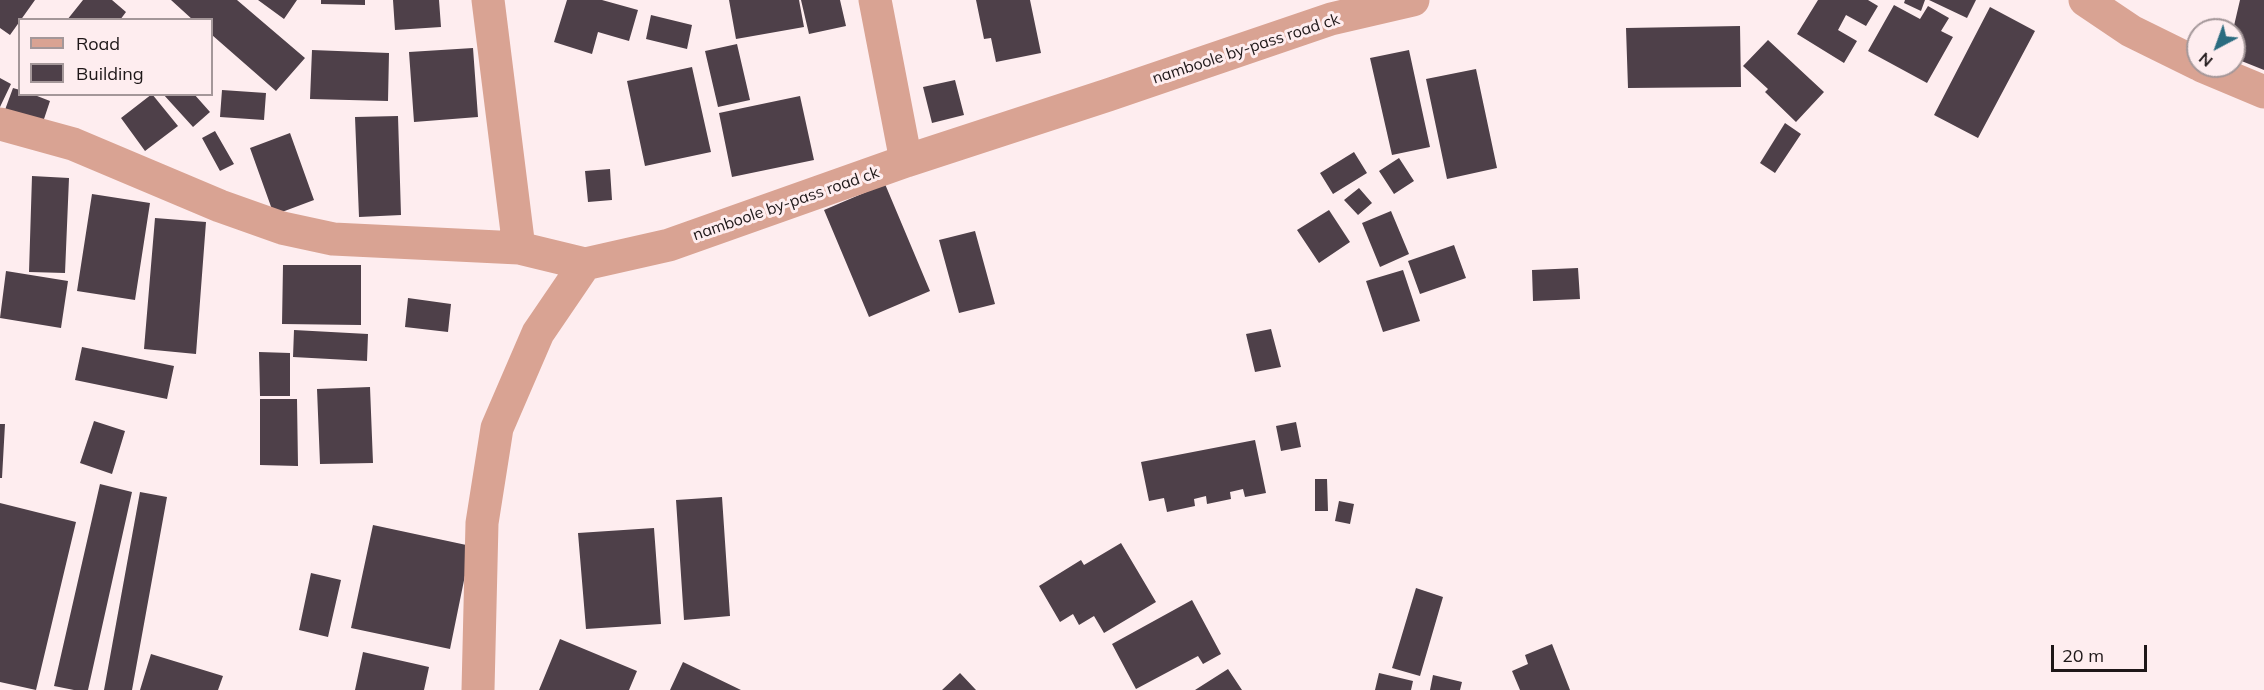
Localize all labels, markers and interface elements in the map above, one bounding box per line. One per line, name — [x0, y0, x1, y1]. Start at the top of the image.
street label: namboole by-pass road ck — [1150, 10, 1342, 88]
legend — [18, 18, 213, 96]
north arrow — [2186, 18, 2246, 78]
text: Road — [76, 32, 120, 55]
text: N — [2194, 49, 2217, 72]
text: Building — [76, 62, 144, 85]
street label: namboole by-pass road ck — [690, 163, 882, 245]
scale bar — [2054, 633, 2150, 671]
text: 20 m — [2062, 644, 2104, 667]

